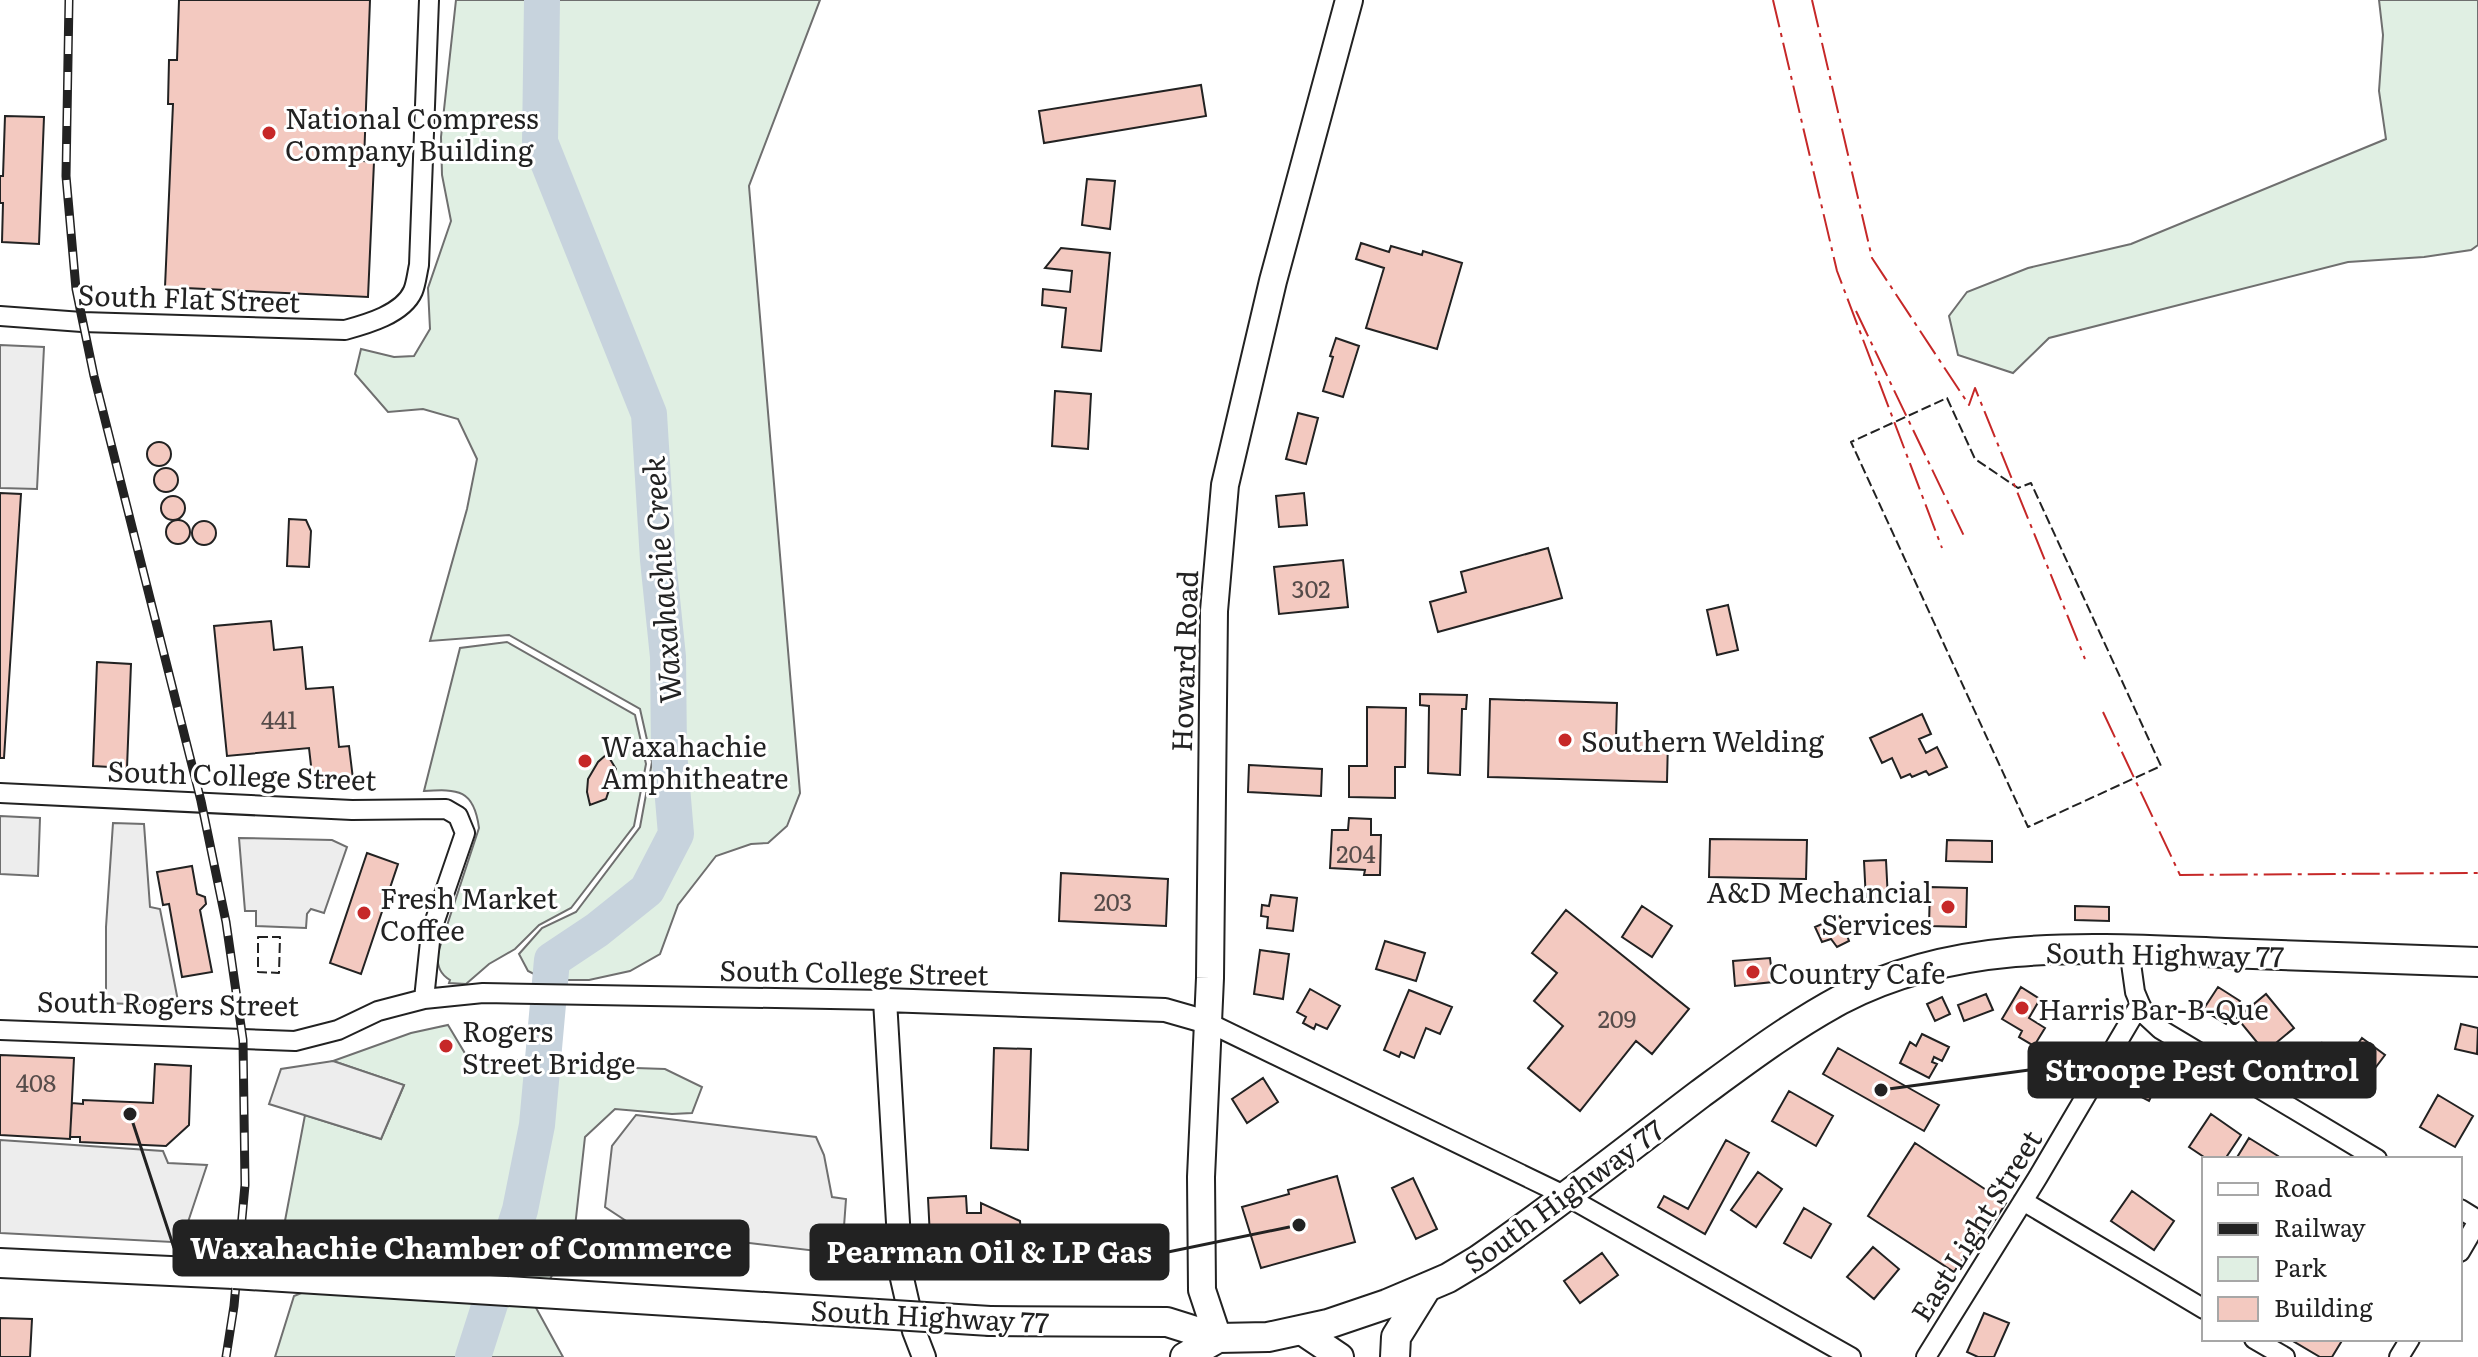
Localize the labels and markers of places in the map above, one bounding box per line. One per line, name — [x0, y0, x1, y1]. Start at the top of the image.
place label: National Compress Company Building — [285, 96, 539, 170]
marker: National Compress Company Building — [260, 124, 278, 142]
place label: Southern Welding — [1581, 719, 1825, 761]
place label: Waxahachie Amphitheatre — [601, 724, 789, 798]
marker: Southern Welding — [1556, 731, 1574, 749]
marker: Waxahachie Amphitheatre — [576, 752, 594, 770]
place label: A&D Mechancial Services — [1706, 870, 1932, 944]
place label: Fresh Market Coffee — [380, 876, 558, 950]
marker: A&D Mechancial Services — [1939, 898, 1957, 916]
marker: Fresh Market Coffee — [355, 904, 373, 922]
place label: Country Cafe — [1769, 951, 1945, 993]
marker: Country Cafe — [1744, 963, 1762, 981]
place label: Harris Bar-B-Que — [2038, 987, 2269, 1029]
marker: Harris Bar-B-Que — [2013, 999, 2031, 1017]
place label: Rogers Street Bridge — [462, 1009, 636, 1083]
marker: Rogers Street Bridge — [437, 1037, 455, 1055]
callout: Stroope Pest Control — [2029, 1043, 2375, 1097]
callout: Waxahachie Chamber of Commerce — [174, 1221, 748, 1275]
callout: Pearman Oil & LP Gas — [811, 1225, 1168, 1279]

